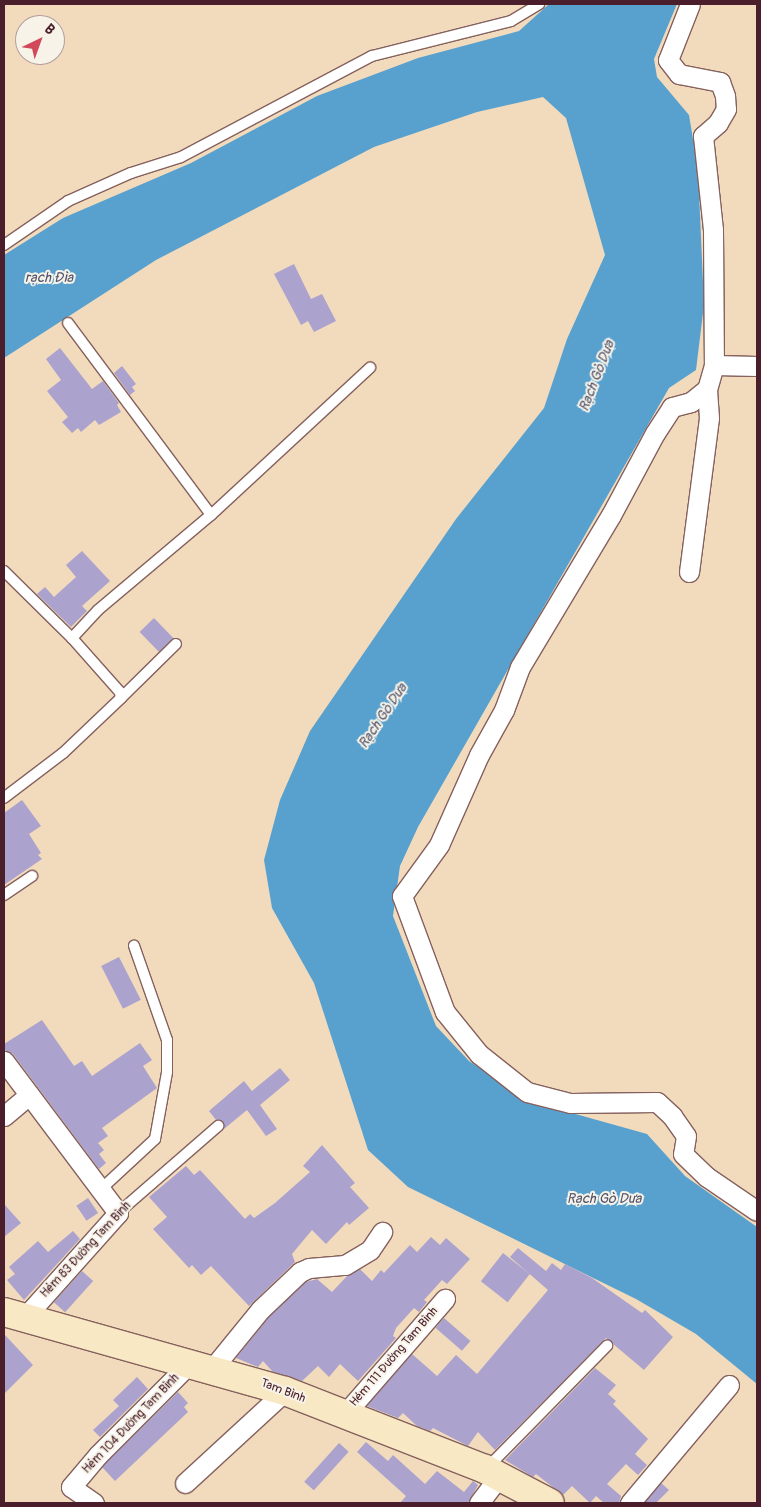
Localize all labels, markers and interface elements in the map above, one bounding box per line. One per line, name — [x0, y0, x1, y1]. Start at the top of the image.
north arrow — [15, 15, 65, 65]
text: B — [41, 20, 58, 38]
water label: rạch Đìa — [25, 270, 73, 286]
water label: Rạch Gò Dưa — [576, 338, 618, 414]
water label: Rạch Gò Dưa — [355, 680, 411, 752]
water label: Rạch Gò Dưa — [567, 1191, 641, 1207]
street label: Hẻm 83 Đường Tam Bình — [38, 1199, 134, 1301]
street label: Hẻm 111 Đường Tam Bình — [347, 1304, 441, 1410]
street label: Hẻm 104 Đường Tam Bình — [80, 1371, 182, 1477]
street label: Tam Bình — [259, 1376, 307, 1406]

